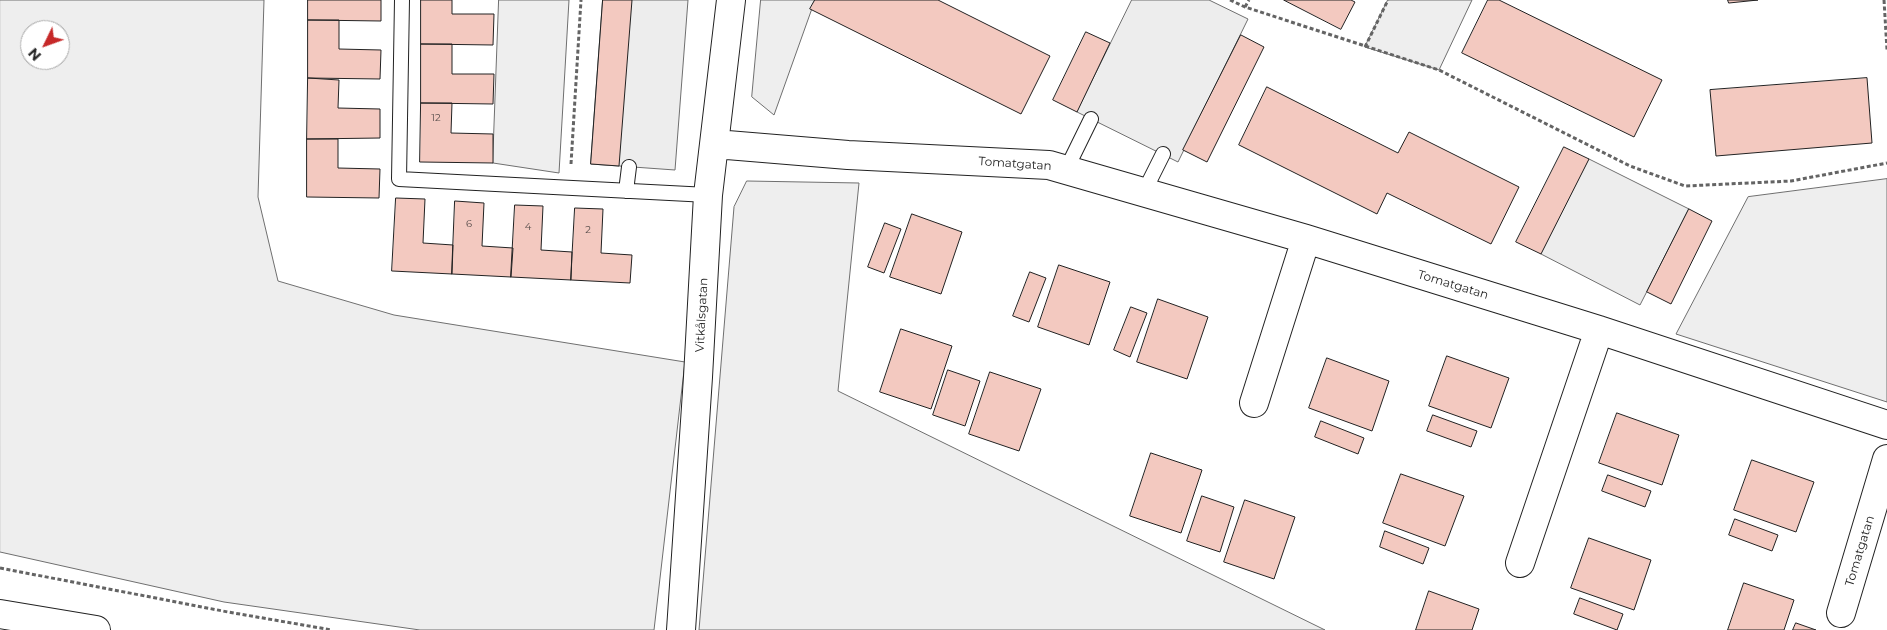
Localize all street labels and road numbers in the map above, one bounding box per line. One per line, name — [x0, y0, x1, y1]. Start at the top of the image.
street label: Tomatgatan — [978, 154, 1052, 174]
street label: Tomatgatan — [1416, 267, 1490, 303]
street label: Vitkålsgatan — [693, 277, 711, 353]
street label: Tomatgatan — [1842, 514, 1878, 588]

